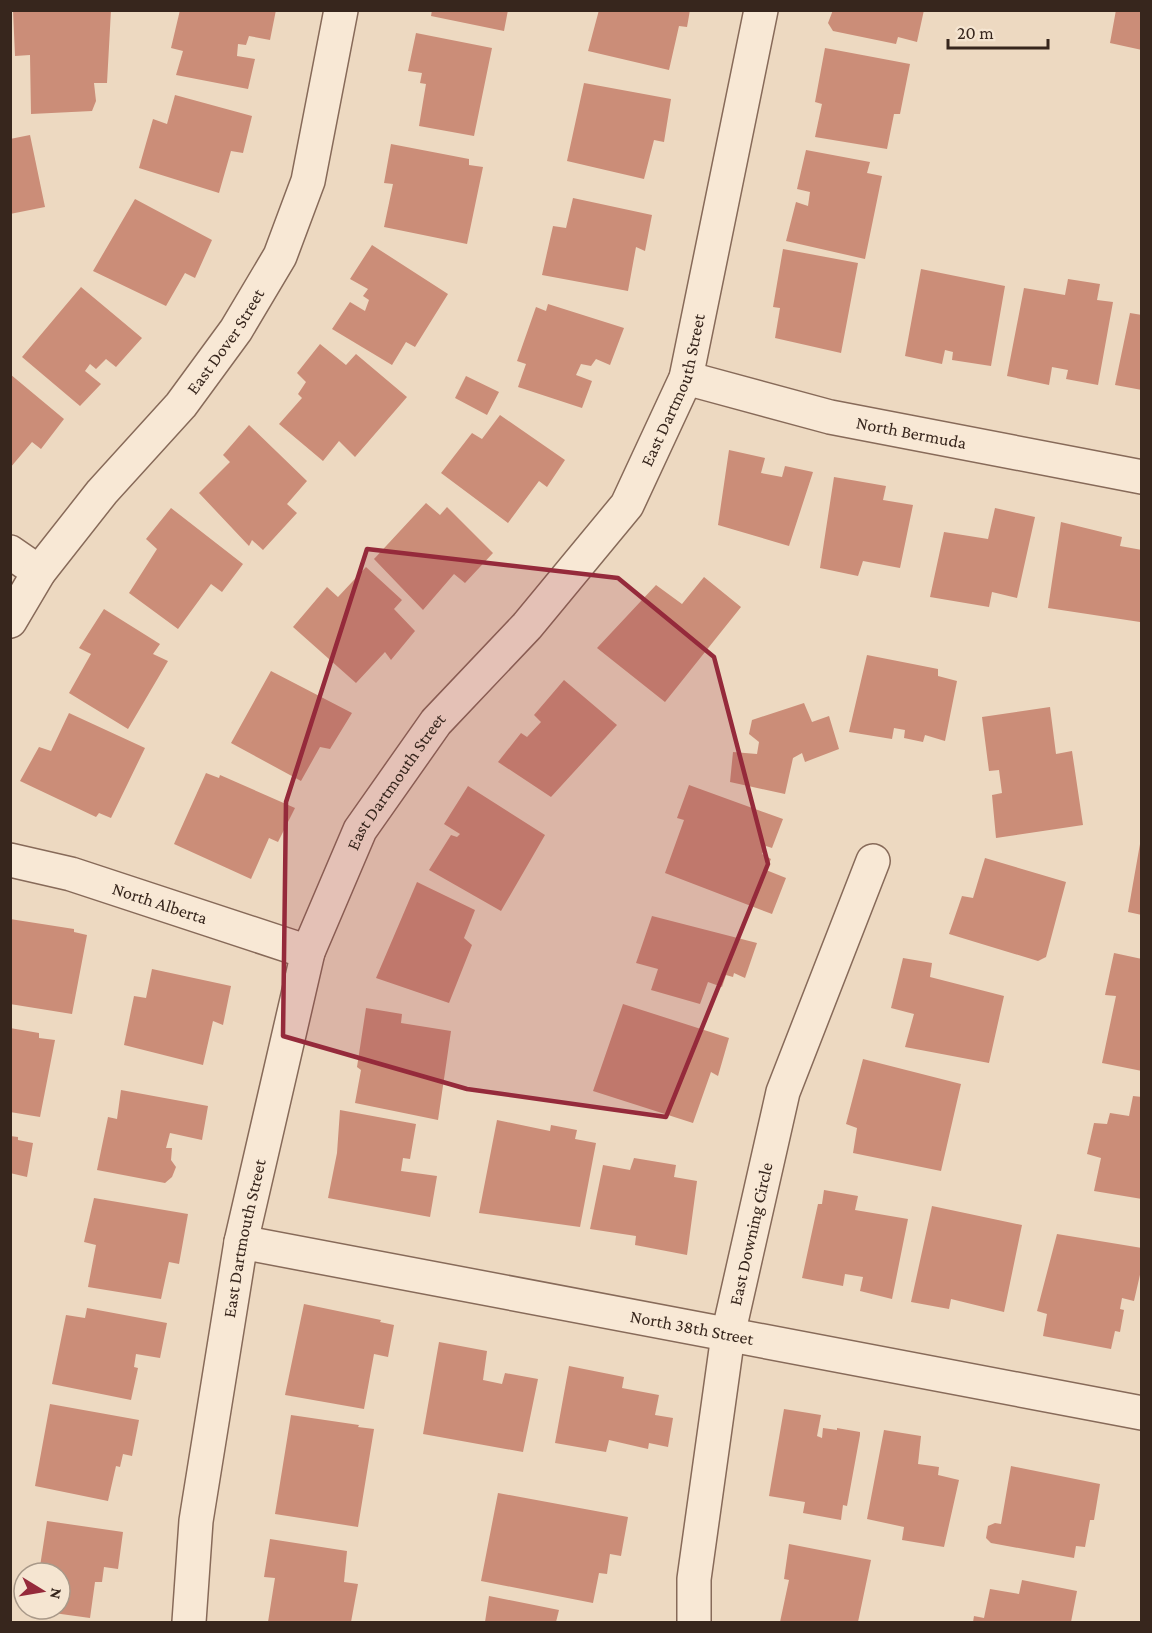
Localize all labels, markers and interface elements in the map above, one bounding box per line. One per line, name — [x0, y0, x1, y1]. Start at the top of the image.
scale bar — [948, 12, 1048, 50]
text: 20 m — [957, 23, 994, 43]
street label: East Dover Street — [182, 284, 269, 398]
street label: East Dartmouth Street — [636, 311, 709, 469]
street label: North Bermuda — [854, 412, 968, 453]
street label: East Dartmouth Street — [343, 708, 450, 853]
street label: North Alberta — [110, 878, 210, 928]
street label: East Dartmouth Street — [219, 1156, 270, 1319]
street label: East Downing Circle — [725, 1160, 777, 1307]
street label: North 38th Street — [628, 1306, 756, 1349]
north arrow — [12, 1561, 72, 1621]
text: N — [47, 1587, 66, 1601]

